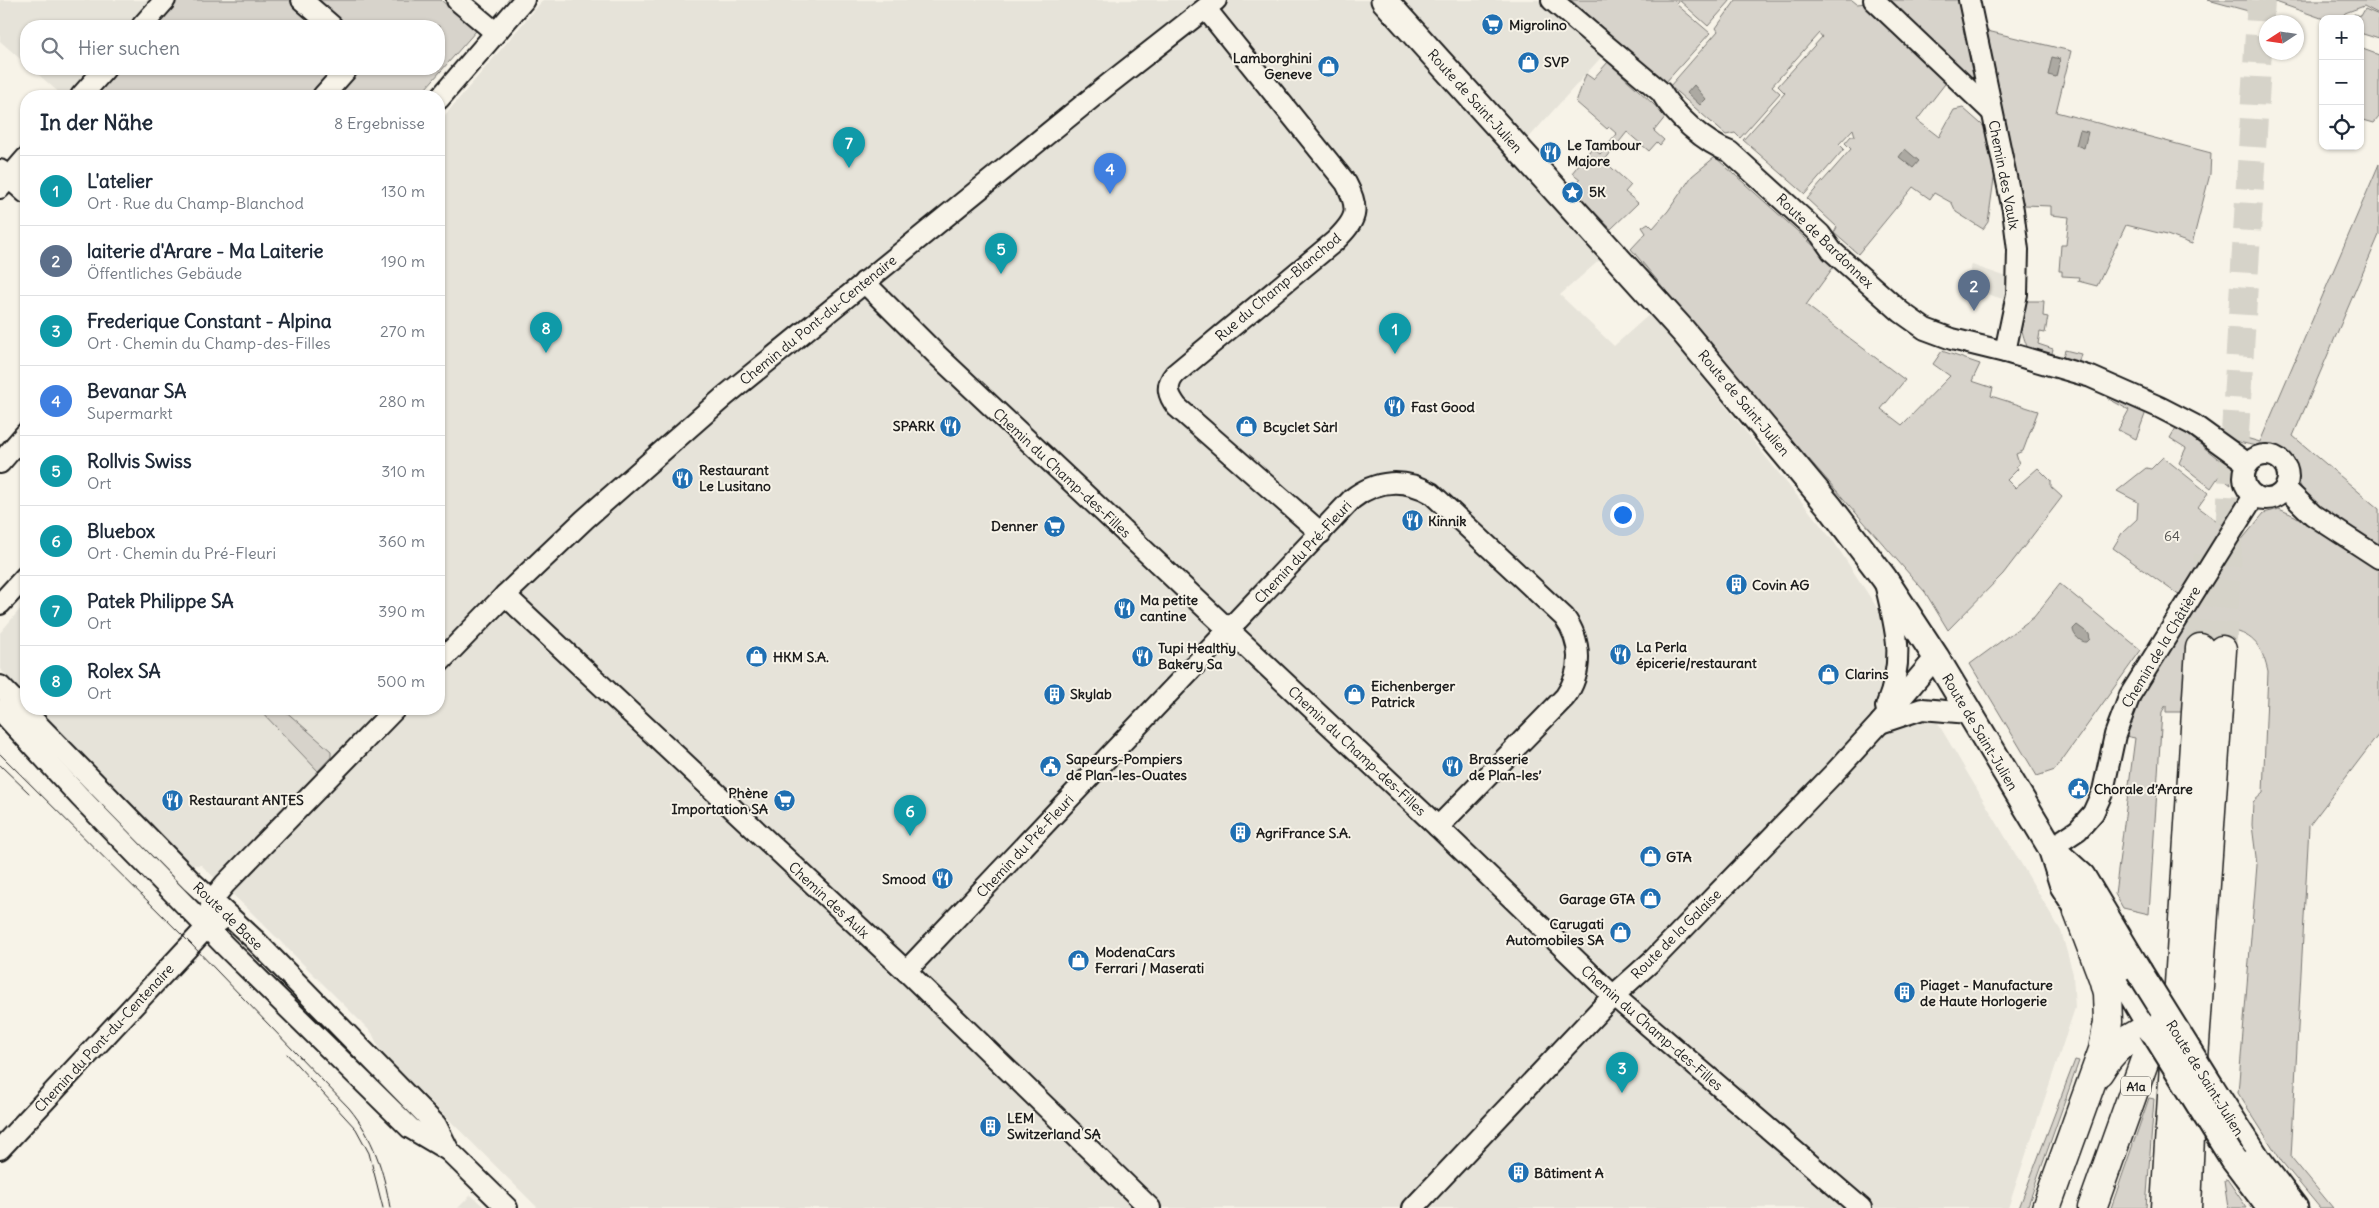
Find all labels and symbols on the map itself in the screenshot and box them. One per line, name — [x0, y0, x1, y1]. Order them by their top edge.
supermarket icon: Migrolino — [1481, 13, 1505, 37]
north arrow — [2259, 15, 2304, 60]
place label: Migrolino — [1509, 16, 1567, 34]
street label: Route de Saint-Julien — [1424, 45, 1526, 157]
place label: Lamborghini Geneve — [1233, 49, 1312, 83]
shop icon: SVP — [1516, 50, 1540, 74]
place label: SVP — [1544, 53, 1570, 71]
shop icon: Lamborghini Geneve — [1316, 54, 1340, 78]
street label: Chemin des Vaulx — [1985, 119, 2023, 231]
pin: 7 — [833, 127, 865, 168]
place label: Le Tambour Majore — [1567, 136, 1642, 170]
restaurant icon: Le Tambour Majore — [1539, 141, 1563, 165]
pin: 4 — [1094, 153, 1126, 194]
place icon: 5K — [1561, 180, 1585, 204]
place label: 5K — [1589, 183, 1606, 201]
street label: Route de Bardonnex — [1772, 190, 1878, 292]
street label: Rue du Champ-Blanchod — [1211, 229, 1345, 345]
pin: 5 — [985, 233, 1017, 274]
street label: Chemin du Pont-du-Centenaire — [736, 251, 900, 389]
pin: 2 — [1958, 270, 1990, 311]
pin: 8 — [530, 312, 562, 353]
pin: 1 — [1379, 313, 1411, 354]
street label: Route de Saint-Julien — [1694, 346, 1794, 460]
restaurant icon: Fast Good — [1383, 395, 1407, 419]
place label: Fast Good — [1411, 398, 1476, 416]
street label: Chemin du Champ-des-Filles — [989, 404, 1135, 542]
restaurant icon: SPARK — [939, 414, 963, 438]
shop icon: Bcyclet Sàrl — [1235, 415, 1259, 439]
place label: SPARK — [893, 417, 935, 435]
place label: Bcyclet Sàrl — [1263, 418, 1338, 436]
place label: Restaurant Le Lusitano — [699, 461, 771, 495]
restaurant icon: Restaurant Le Lusitano — [671, 466, 695, 490]
street label: Chemin du Pré-Fleuri — [1251, 497, 1355, 607]
your location — [1610, 502, 1636, 528]
restaurant icon: Kinnik — [1400, 509, 1424, 533]
place label: Kinnik — [1428, 512, 1466, 530]
supermarket icon: Denner — [1042, 514, 1066, 538]
place label: Denner — [991, 517, 1038, 535]
park label: 64 — [2164, 527, 2180, 545]
building icon: Covin AG — [1724, 573, 1748, 597]
place label: Covin AG — [1752, 576, 1809, 594]
street label: Chemin de la Châtière — [2118, 583, 2204, 711]
place label: Ma petite cantine — [1140, 591, 1199, 625]
restaurant icon: Ma petite cantine — [1112, 596, 1136, 620]
place label: La Perla épicerie/restaurant — [1636, 638, 1757, 672]
place label: Tupi Healthy Bakery Sa — [1158, 639, 1236, 673]
restaurant icon: La Perla épicerie/restaurant — [1608, 643, 1632, 667]
restaurant icon: Tupi Healthy Bakery Sa — [1130, 644, 1154, 668]
shop icon: HKM S.A. — [745, 645, 769, 669]
place label: HKM S.A. — [773, 648, 829, 666]
shop icon: Clarins — [1817, 662, 1841, 686]
place label: Clarins — [1845, 665, 1889, 683]
street label: Route de Saint-Julien — [1938, 670, 2022, 794]
place label: Eichenberger Patrick — [1371, 677, 1455, 711]
building icon: Skylab — [1042, 682, 1066, 706]
street label: Chemin du Champ-des-Filles — [1284, 682, 1430, 820]
shop icon: Eichenberger Patrick — [1343, 682, 1367, 706]
place label: Skylab — [1070, 685, 1112, 703]
place label: Sapeurs-Pompiers de Plan-les-Ouates — [1066, 750, 1188, 784]
place label: Brasserie de Plan-les’ — [1469, 750, 1542, 784]
public building icon: Sapeurs-Pompiers de Plan-les-Ouates — [1038, 755, 1062, 779]
restaurant icon: Brasserie de Plan-les’ — [1441, 755, 1465, 779]
public building icon: Chorale d’Arare — [2066, 777, 2090, 801]
place label: Chorale d’Arare — [2094, 780, 2193, 798]
place label: Phène Importation SA — [672, 784, 768, 818]
restaurant icon: Restaurant ANTES — [161, 788, 185, 812]
supermarket icon: Phène Importation SA — [772, 789, 796, 813]
place label: Restaurant ANTES — [189, 791, 304, 809]
street label: Chemin du Pré-Fleuri — [973, 791, 1077, 901]
pin: 6 — [894, 795, 926, 836]
building icon: AgriFrance S.A. — [1228, 821, 1252, 845]
place label: AgriFrance S.A. — [1256, 824, 1351, 842]
shop icon: GTA — [1638, 845, 1662, 869]
place label: GTA — [1666, 848, 1692, 866]
street label: Chemin des Aulx — [785, 858, 873, 942]
restaurant icon: Smood — [930, 867, 954, 891]
place label: Smood — [882, 870, 927, 888]
street label: Route de Base — [189, 878, 267, 954]
street label: Route de la Galaise — [1627, 885, 1725, 983]
shop icon: Garage GTA — [1639, 887, 1663, 911]
place label: Garage GTA — [1559, 890, 1635, 908]
place label: Carugati Automobiles SA — [1506, 915, 1604, 949]
shop icon: Carugati Automobiles SA — [1608, 920, 1632, 944]
place label: ModenaCars Ferrari / Maserati — [1095, 943, 1204, 977]
shop icon: ModenaCars Ferrari / Maserati — [1067, 948, 1091, 972]
street label: Chemin du Pont-du-Centenaire — [30, 960, 178, 1116]
street label: Chemin du Champ-des-Filles — [1577, 961, 1727, 1095]
place label: Piaget - Manufacture de Haute Horlogerie — [1920, 976, 2053, 1010]
building icon: Piaget - Manufacture de Haute Horlogerie — [1892, 981, 1916, 1005]
street label: Route de Saint-Julien — [2162, 1017, 2248, 1139]
pin: 3 — [1606, 1052, 1638, 1093]
road number: A1a — [2121, 1076, 2151, 1096]
place label: LEM Switzerland SA — [1007, 1109, 1101, 1143]
building icon: LEM Switzerland SA — [979, 1114, 1003, 1138]
building icon: Bâtiment A — [1506, 1161, 1530, 1185]
place label: Bâtiment A — [1534, 1164, 1604, 1182]

